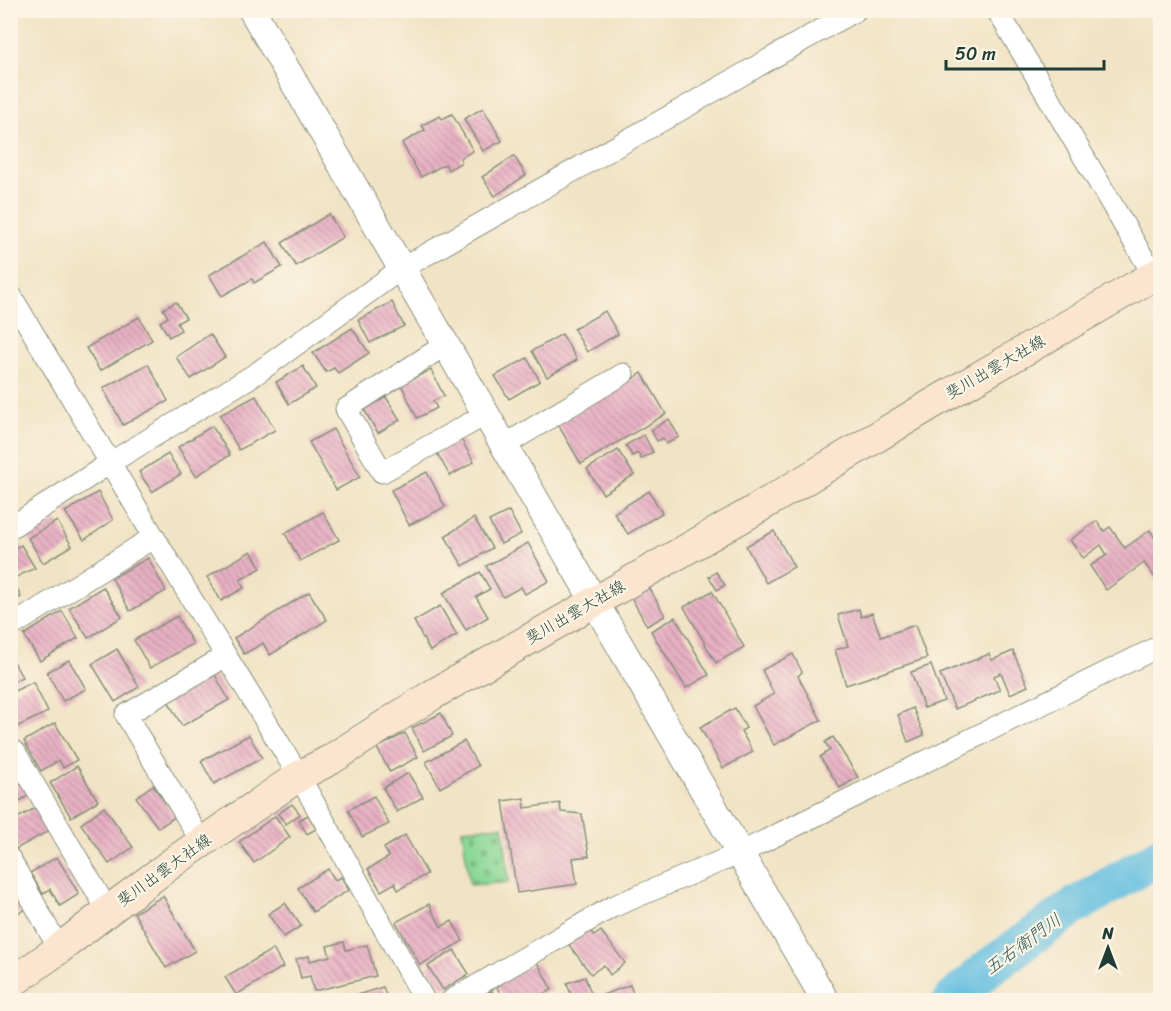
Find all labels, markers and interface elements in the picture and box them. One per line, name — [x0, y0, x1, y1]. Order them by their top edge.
scale bar — [946, 33, 1104, 71]
text: 50 m — [955, 38, 996, 70]
street label: 斐川出雲大社線 — [939, 326, 1051, 408]
street label: 斐川出雲大社線 — [519, 571, 631, 653]
street label: 斐川出雲大社線 — [110, 825, 218, 915]
water label: 五右衛門川 — [977, 905, 1069, 983]
north arrow — [1078, 918, 1138, 978]
text: N — [1101, 919, 1114, 948]

